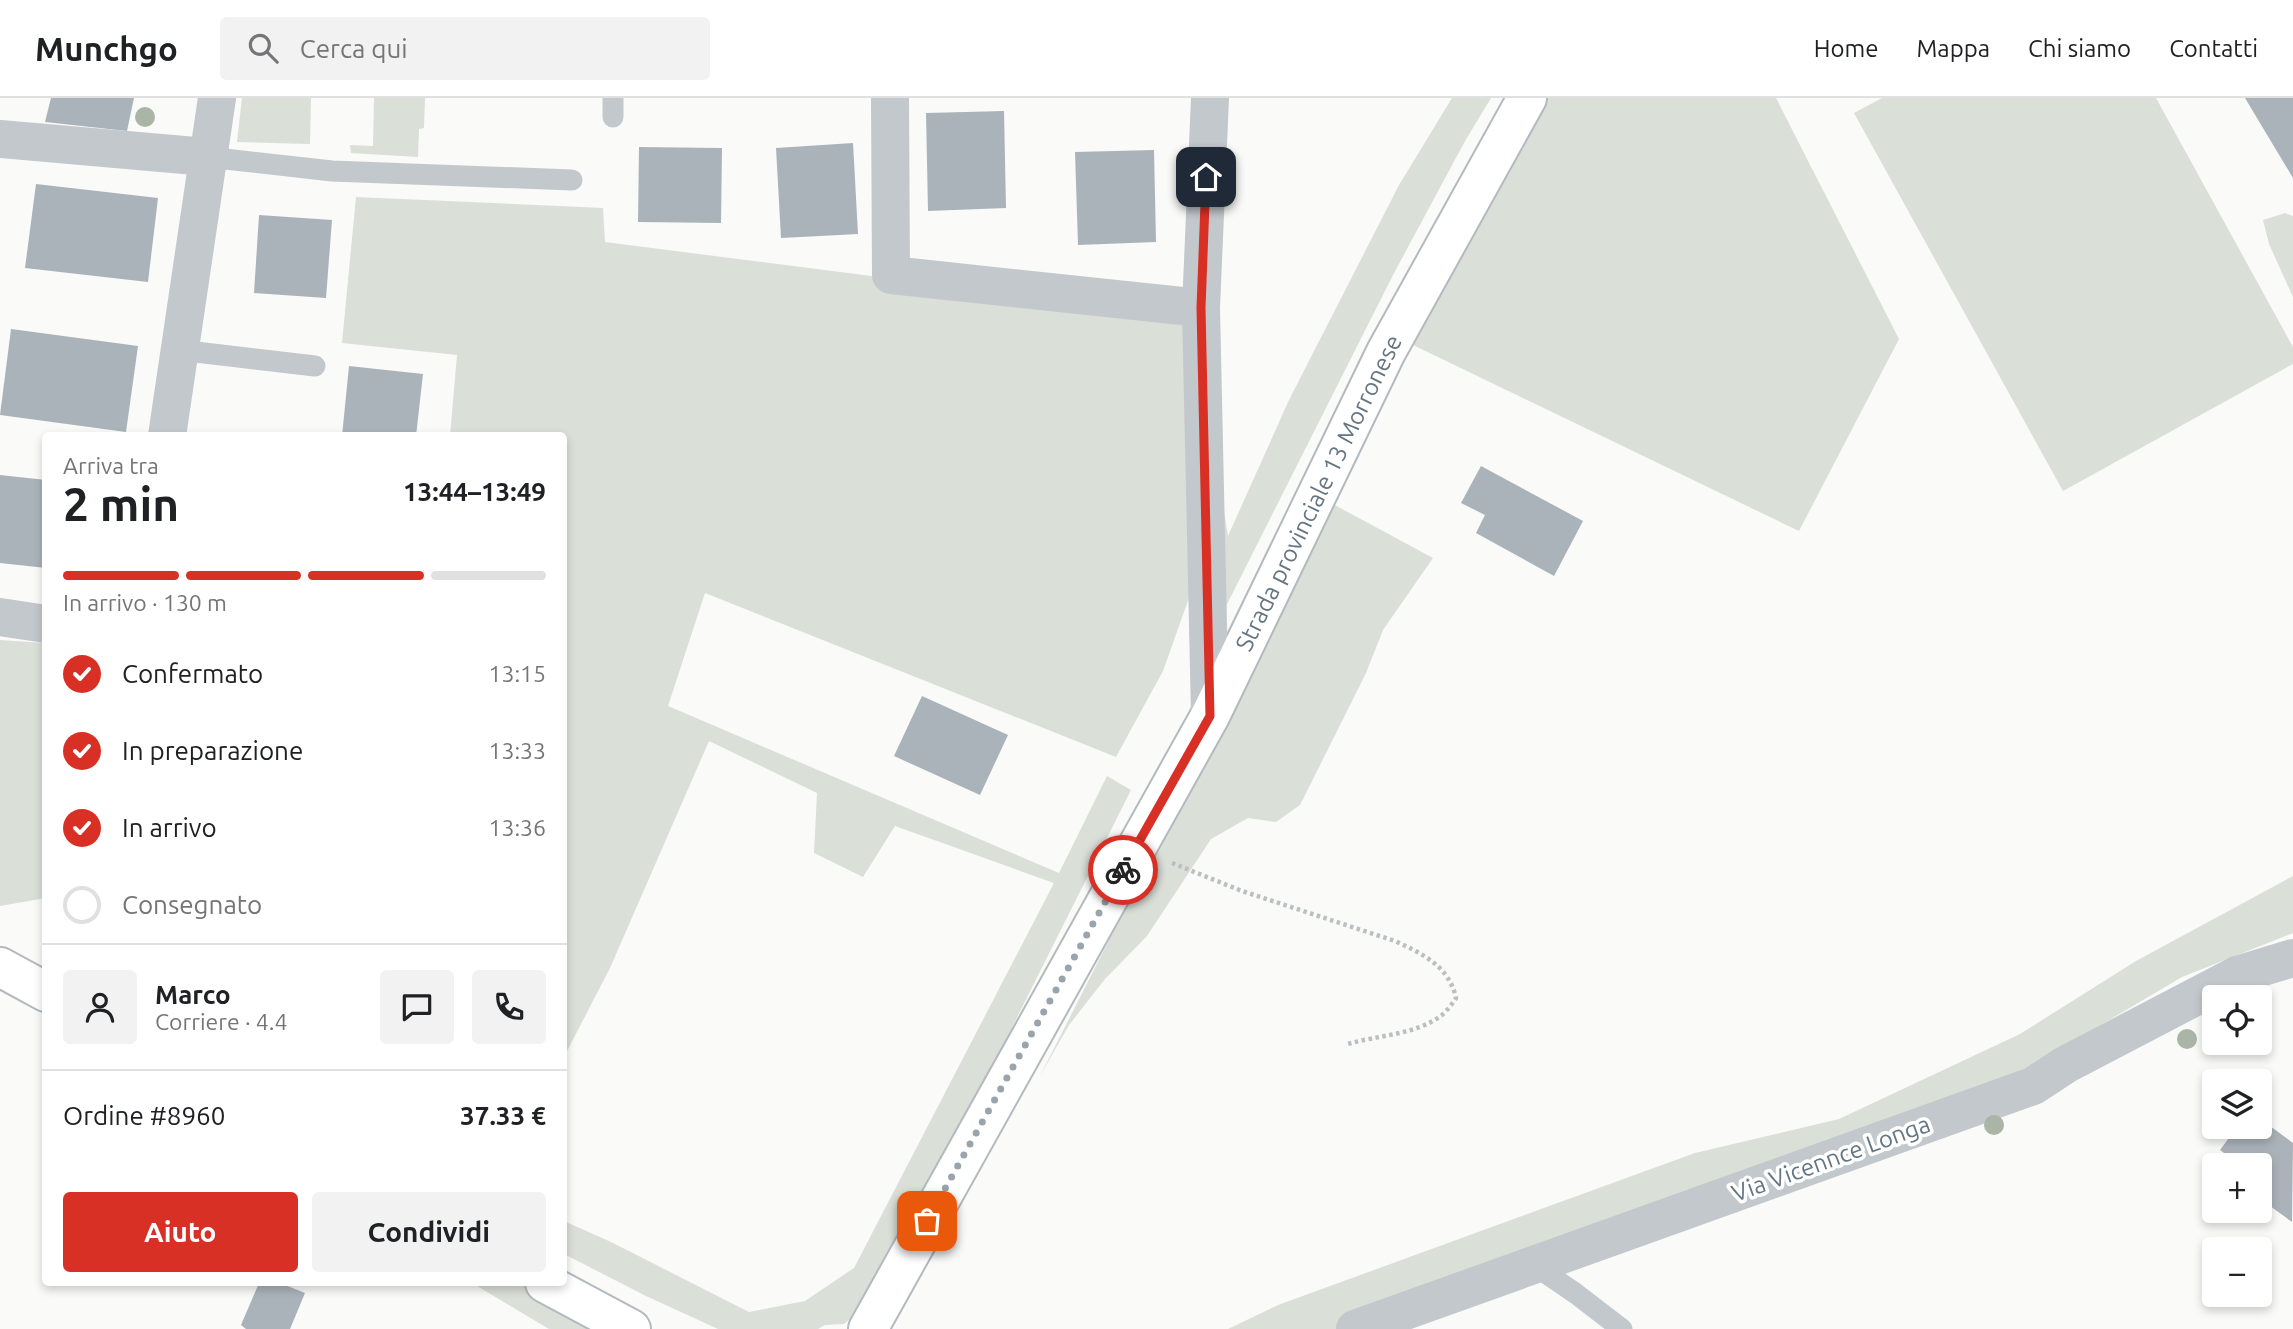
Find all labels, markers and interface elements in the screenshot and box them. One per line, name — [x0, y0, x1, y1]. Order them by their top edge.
search box — [220, 17, 710, 80]
icon: search — [244, 29, 282, 67]
text: Munchgo — [35, 30, 178, 67]
text: Cerca qui — [300, 34, 408, 63]
text: Home — [1814, 35, 1878, 62]
text: Mappa — [1916, 35, 1990, 62]
text: Chi siamo — [2028, 35, 2131, 62]
text: Contatti — [2169, 35, 2258, 62]
pin — [1176, 147, 1236, 207]
icon: home — [1187, 158, 1225, 196]
street label: Strada provinciale 13 Morronese — [1230, 330, 1407, 655]
text: Arriva tra — [63, 453, 159, 478]
text: 13:44–13:49 — [403, 477, 546, 506]
text: 2 min — [63, 478, 179, 530]
text: In arrivo · 130 m — [63, 590, 227, 615]
icon: check — [63, 655, 101, 693]
text: Confermato — [122, 659, 263, 688]
text: 13:15 — [488, 661, 546, 686]
icon: check — [63, 732, 101, 770]
text: In preparazione — [122, 736, 303, 765]
text: 13:33 — [488, 738, 546, 763]
icon: check — [63, 809, 101, 847]
text: In arrivo — [122, 813, 217, 842]
text: 13:36 — [488, 815, 546, 840]
courier — [1088, 835, 1158, 905]
icon: bike — [1104, 851, 1142, 889]
text: Consegnato — [122, 890, 262, 919]
button: person — [63, 970, 137, 1044]
button: chat — [380, 970, 454, 1044]
button: phone — [472, 970, 546, 1044]
text: Marco — [155, 980, 231, 1009]
map controls — [2202, 985, 2272, 1307]
button: locate — [2202, 985, 2272, 1055]
text: Corriere · 4.4 — [155, 1009, 287, 1034]
button: layers — [2202, 1069, 2272, 1139]
text: Ordine #8960 — [63, 1101, 225, 1130]
text: 37.33 € — [460, 1101, 546, 1130]
street label: Via Vicennce Longa — [1728, 1110, 1934, 1207]
button: + — [2202, 1153, 2272, 1223]
pin — [897, 1191, 957, 1251]
button: Aiuto — [63, 1192, 298, 1272]
button: Condividi — [312, 1192, 546, 1272]
icon: bag — [908, 1202, 946, 1240]
button: − — [2202, 1237, 2272, 1307]

